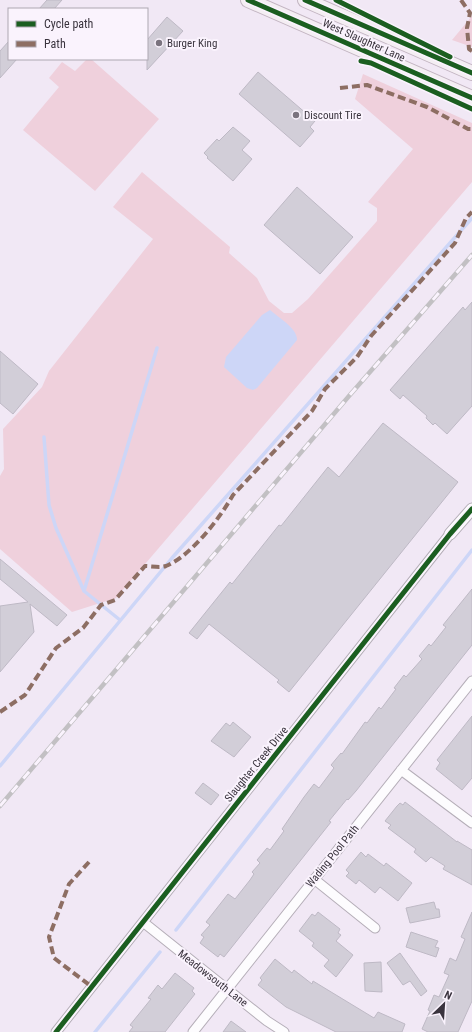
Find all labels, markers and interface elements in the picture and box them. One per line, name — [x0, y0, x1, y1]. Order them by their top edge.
legend — [8, 8, 148, 60]
street label: West Slaughter Lane — [321, 16, 407, 64]
text: Cycle path — [44, 17, 94, 31]
text: Path — [44, 37, 66, 51]
place label: Burger King — [167, 37, 217, 50]
marker: Burger King — [154, 38, 164, 48]
place label: Discount Tire — [304, 109, 361, 122]
marker: Discount Tire — [291, 110, 301, 120]
street label: Slaughter Creek Drive — [222, 724, 291, 805]
street label: Wading Pool Path — [303, 822, 362, 890]
street label: Meadowsouth Lane — [175, 947, 250, 1010]
north arrow — [424, 984, 464, 1024]
text: N — [442, 988, 454, 1003]

